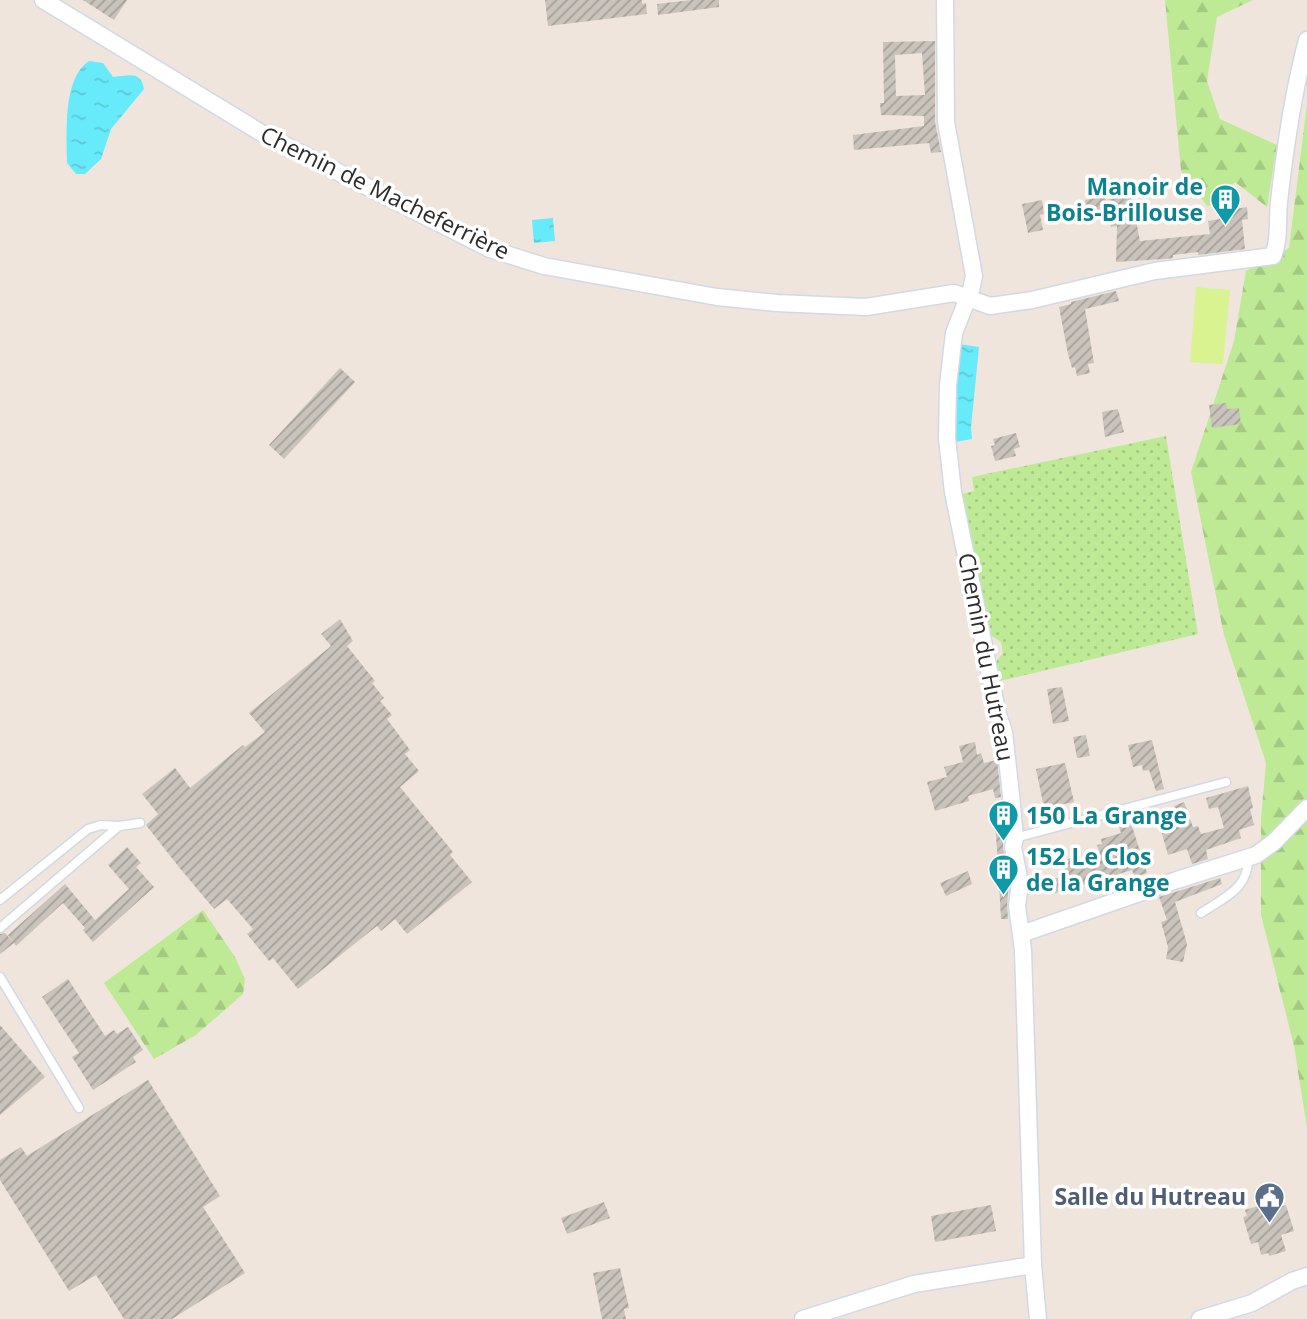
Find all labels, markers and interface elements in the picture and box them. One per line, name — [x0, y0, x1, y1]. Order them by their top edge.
street label: Chemin de Macheferrière — [255, 118, 515, 266]
place label: Manoir de Bois-Brillouse — [1046, 170, 1203, 228]
building icon: Manoir de Bois-Brillouse — [1209, 183, 1243, 227]
street label: Chemin du Hutreau — [951, 550, 1023, 764]
building icon: 150 La Grange — [986, 799, 1020, 843]
place label: 150 La Grange — [1026, 799, 1187, 831]
place label: 152 Le Clos de la Grange — [1026, 840, 1170, 898]
building icon: 152 Le Clos de la Grange — [986, 853, 1020, 897]
place label: Salle du Hutreau — [1054, 1180, 1246, 1212]
public building icon: Salle du Hutreau — [1252, 1180, 1286, 1224]

